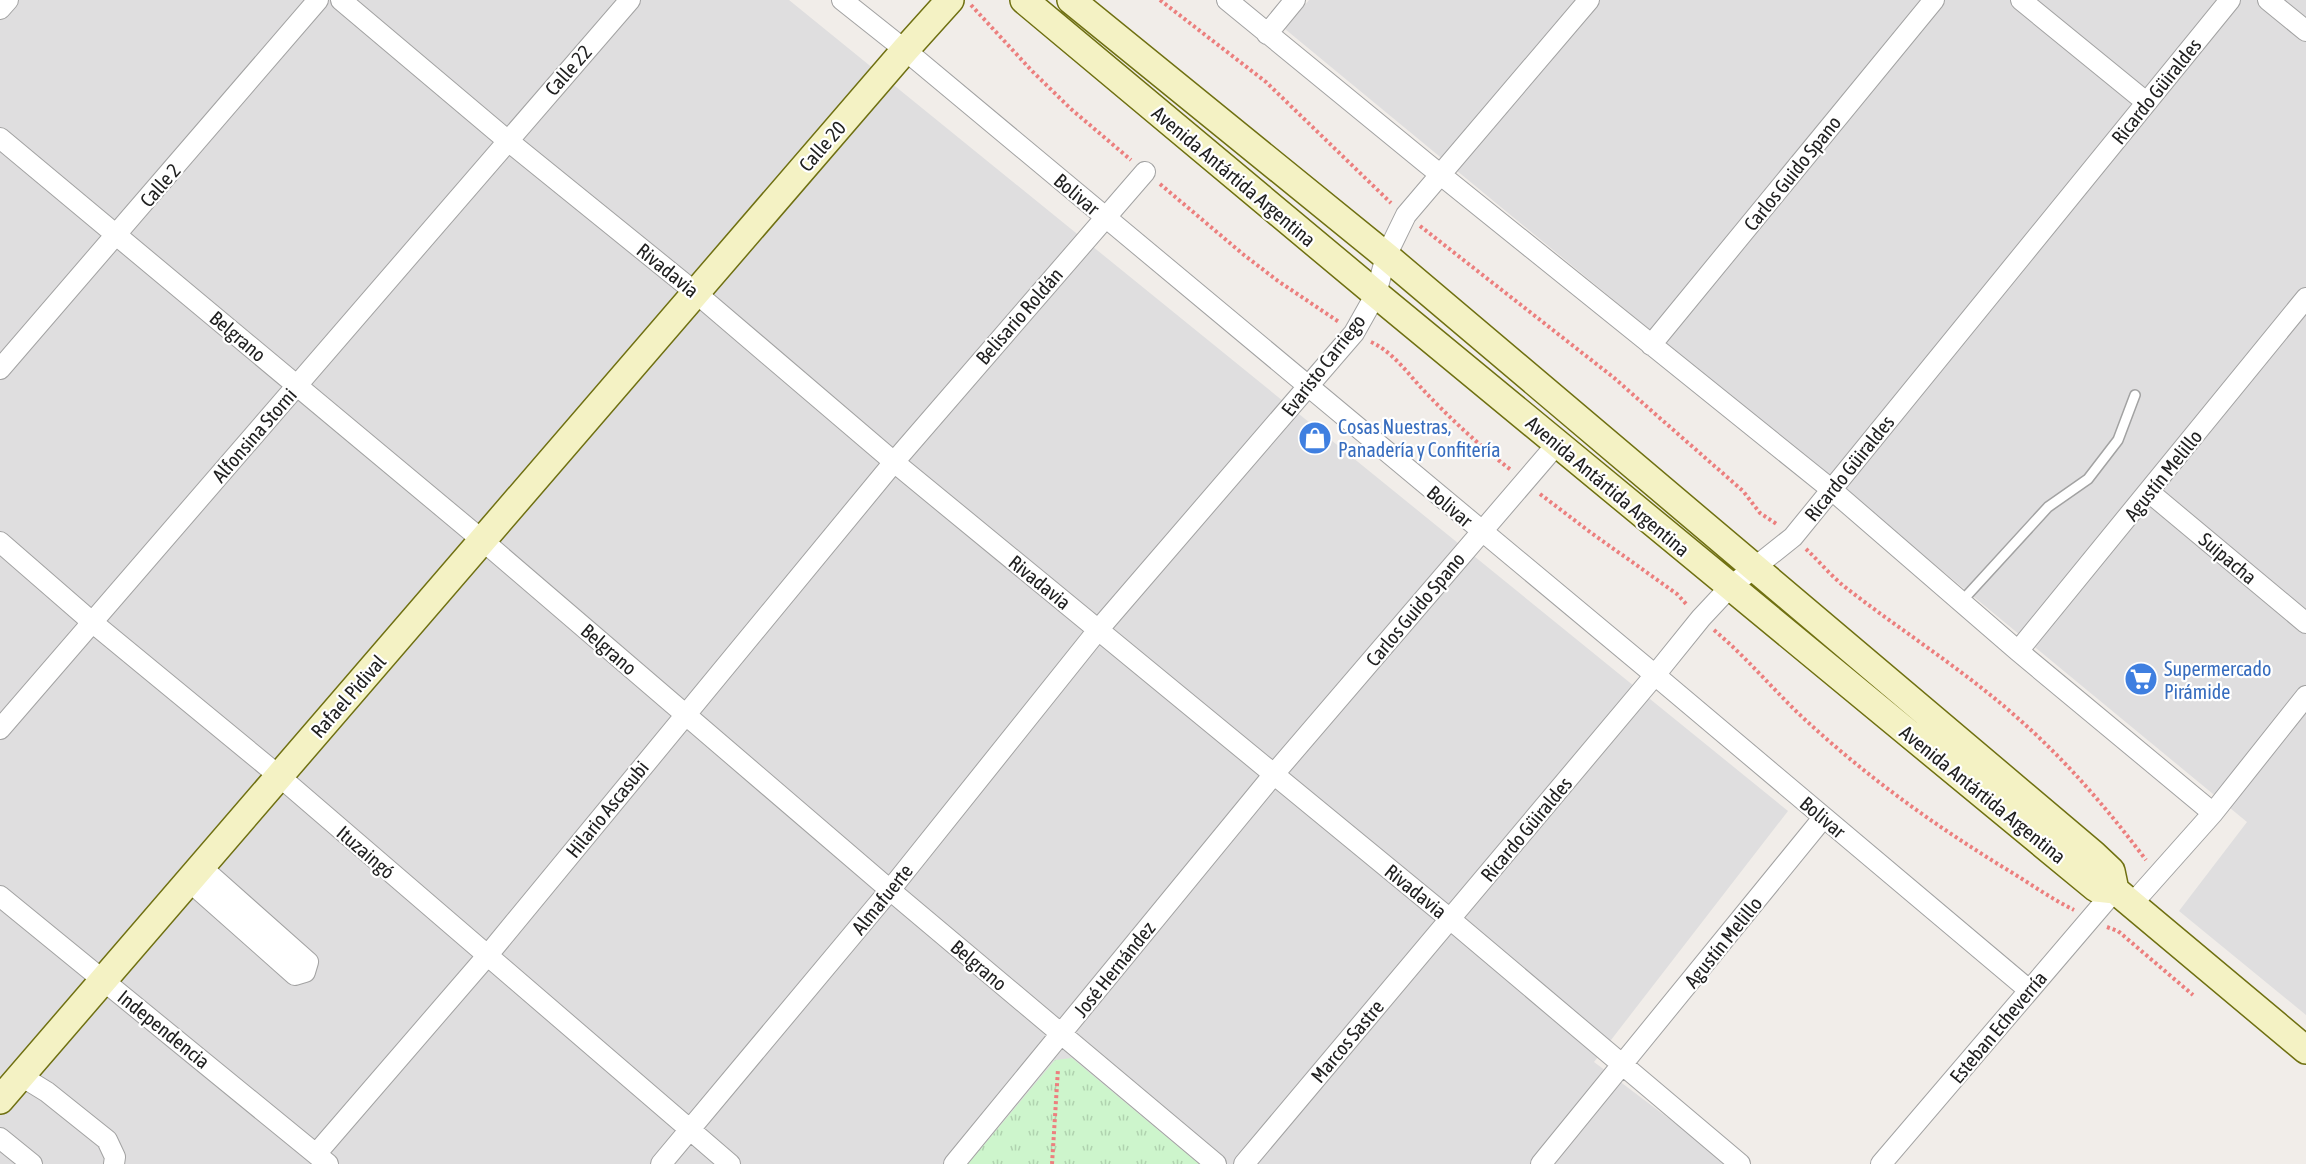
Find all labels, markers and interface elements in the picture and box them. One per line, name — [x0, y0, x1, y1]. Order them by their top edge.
street label: Ricardo Güiraldes — [2106, 34, 2206, 148]
street label: Calle 22 — [540, 40, 596, 100]
street label: Avenida Antártida Argentina — [1148, 101, 1320, 251]
street label: Carlos Guido Spano — [1739, 111, 1845, 235]
street label: Calle 20 — [794, 116, 850, 176]
street label: Calle 2 — [135, 159, 185, 211]
street label: Bolivar — [1050, 168, 1105, 220]
street label: Rivadavia — [632, 238, 704, 302]
street label: Belisario Roldán — [971, 263, 1067, 369]
street label: Belgrano — [205, 306, 271, 366]
street label: Evaristo Carriego — [1276, 310, 1370, 420]
street label: Alfonsina Storni — [207, 383, 301, 487]
street label: Avenida Antártida Argentina — [1522, 411, 1694, 561]
street label: Ricardo Güiraldes — [1799, 411, 1899, 525]
place label: Cosas Nuestras, Panadería y Confitería — [1338, 415, 1500, 461]
shop icon: Cosas Nuestras, Panadería y Confitería — [1297, 420, 1333, 456]
street label: Agustín Melillo — [2119, 425, 2207, 525]
street label: Bolivar — [1423, 480, 1478, 532]
street label: Suipacha — [2195, 527, 2261, 589]
street label: Carlos Guido Spano — [1361, 548, 1469, 670]
street label: Rivadavia — [1004, 550, 1076, 614]
street label: Belgrano — [577, 619, 641, 679]
street label: Rafael Pidival — [306, 649, 391, 742]
place label: Supermercado Pirámide — [2164, 657, 2271, 703]
supermarket icon: Supermercado Pirámide — [2123, 661, 2159, 697]
street label: Avenida Antártida Argentina — [1896, 720, 2070, 868]
street label: Hilario Ascasubi — [561, 756, 653, 862]
street label: Ricardo Güiraldes — [1476, 772, 1576, 886]
street label: Bolivar — [1796, 791, 1851, 843]
street label: Ituzaingó — [332, 821, 400, 883]
street label: Almafuerte — [847, 859, 917, 939]
street label: Rivadavia — [1380, 859, 1452, 923]
street label: Agustín Melillo — [1679, 892, 1767, 992]
street label: José Hernández — [1069, 917, 1159, 1021]
street label: Belgrano — [946, 935, 1012, 995]
street label: Esteban Echeverría — [1945, 966, 2051, 1088]
street label: Independencia — [114, 985, 214, 1073]
street label: Marcos Sastre — [1306, 995, 1388, 1087]

